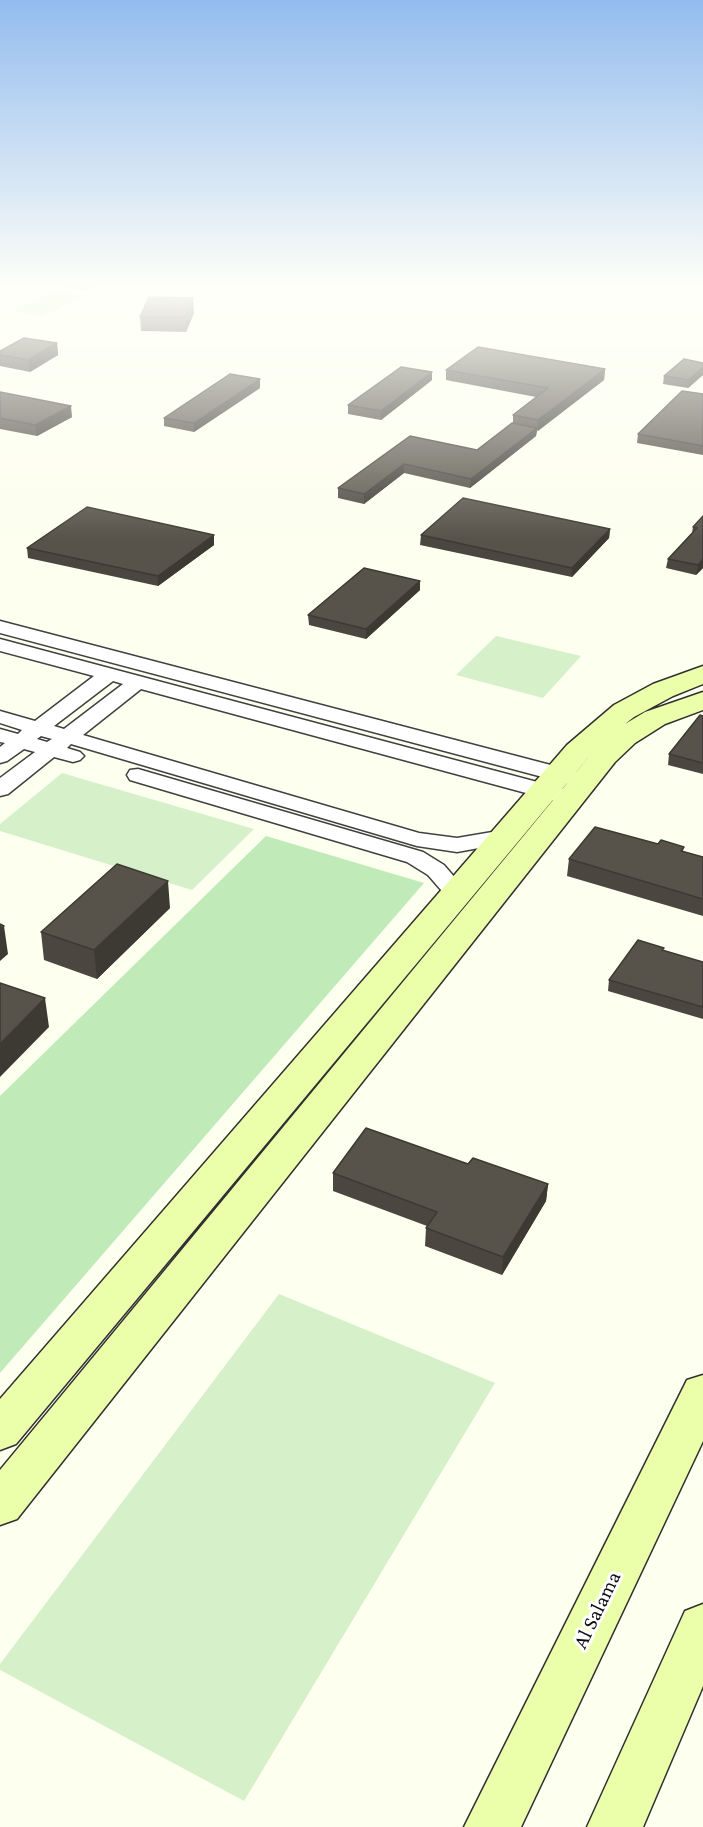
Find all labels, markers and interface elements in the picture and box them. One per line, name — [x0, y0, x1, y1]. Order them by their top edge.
street label: Al Salama — [568, 1567, 626, 1653]

